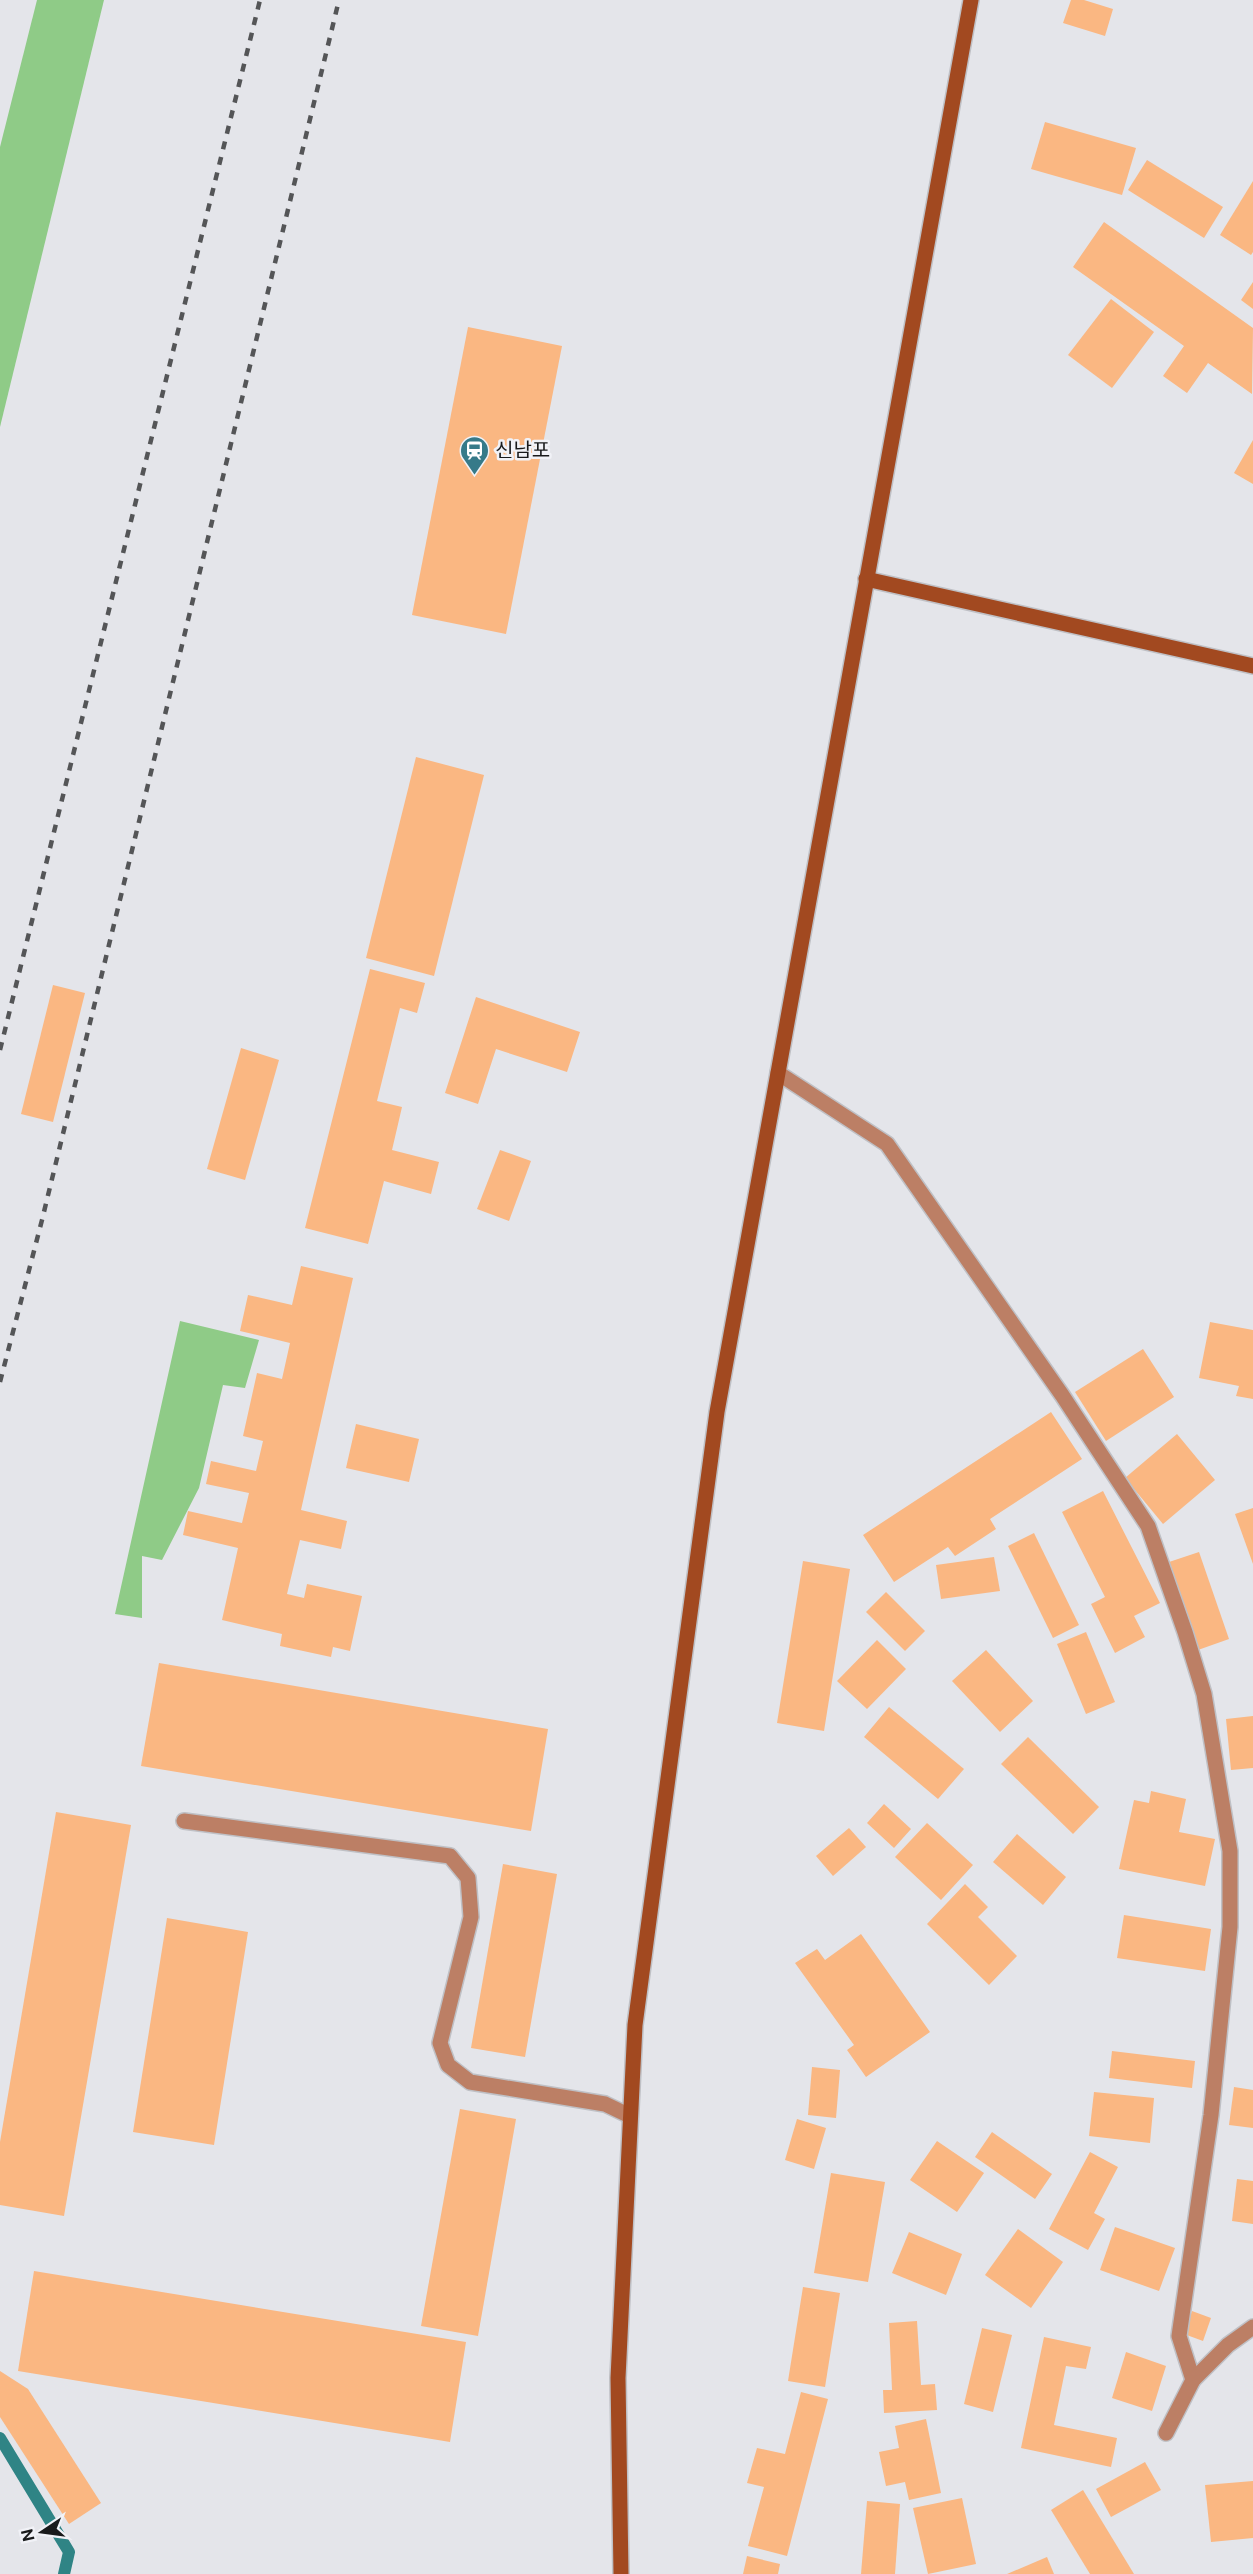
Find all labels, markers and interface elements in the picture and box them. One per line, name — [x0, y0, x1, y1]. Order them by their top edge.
station icon: 신남포 — [458, 434, 490, 476]
place label: 신남포 — [495, 438, 550, 462]
north arrow — [12, 2502, 72, 2562]
text: N — [17, 2527, 39, 2543]

